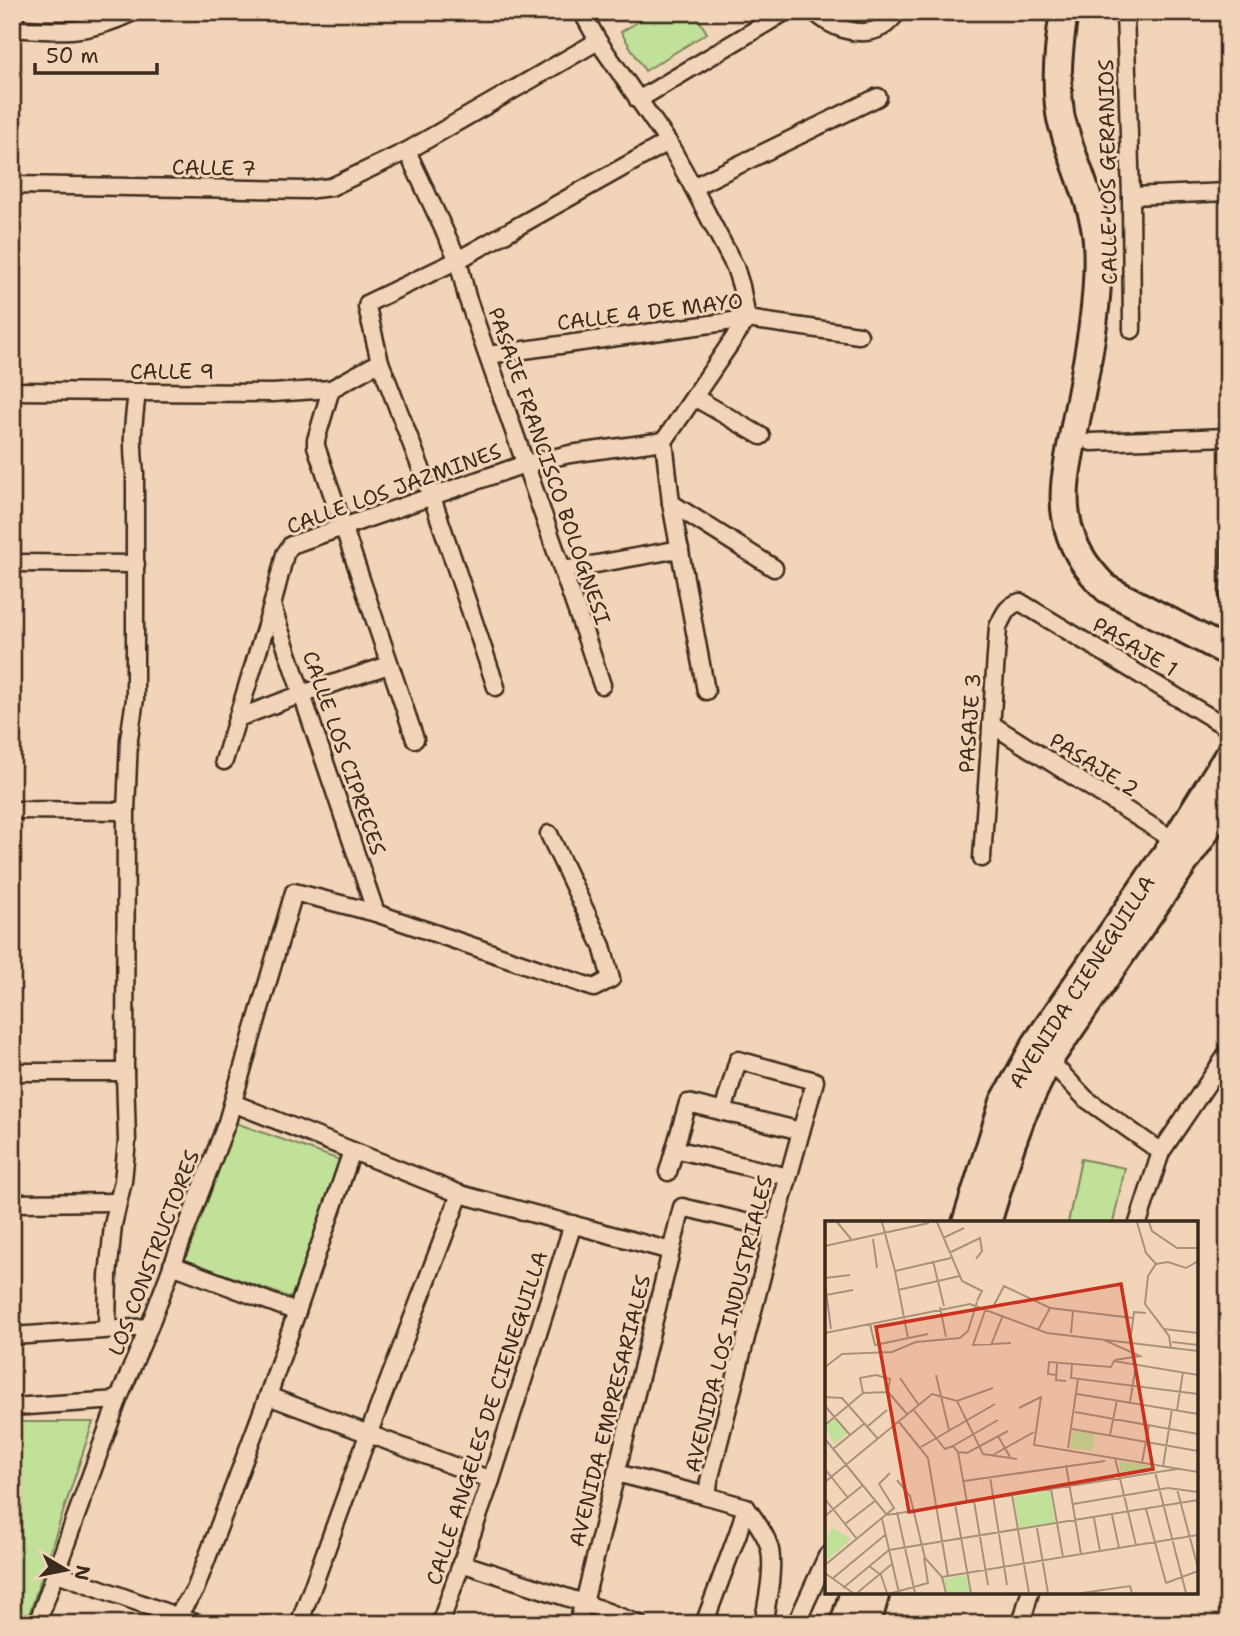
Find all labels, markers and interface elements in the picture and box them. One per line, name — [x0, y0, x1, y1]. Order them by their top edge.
scale bar — [35, 32, 158, 76]
text: 50 m — [46, 42, 99, 70]
street label: CALLE LOS GERANIOS — [1092, 59, 1124, 285]
street label: CALLE 7 — [172, 153, 256, 183]
street label: CALLE 4 DE MAYO — [556, 287, 744, 337]
street label: PASAJE FRANCISCO BOLOGNESI — [481, 304, 617, 628]
street label: CALLE 9 — [130, 358, 214, 386]
street label: CALLE LOS JAZMINES — [283, 437, 505, 541]
street label: PASAJE 1 — [1087, 611, 1183, 683]
street label: CALLE LOS CIPRECES — [296, 647, 392, 859]
street label: PASAJE 3 — [953, 672, 987, 774]
street label: PASAJE 2 — [1044, 727, 1144, 803]
street label: AVENIDA CIENEGUILLA — [1002, 870, 1162, 1094]
street label: LOS CONSTRUCTORES — [102, 1146, 206, 1360]
street label: AVENIDA LOS INDUSTRIALES — [679, 1173, 779, 1475]
inset map — [825, 1221, 1198, 1594]
street label: CALLE ANGELES DE CIENEGUILLA — [420, 1247, 554, 1589]
street label: AVENIDA EMPRESARIALES — [563, 1272, 657, 1550]
north arrow — [32, 1534, 102, 1604]
text: N — [69, 1563, 96, 1582]

